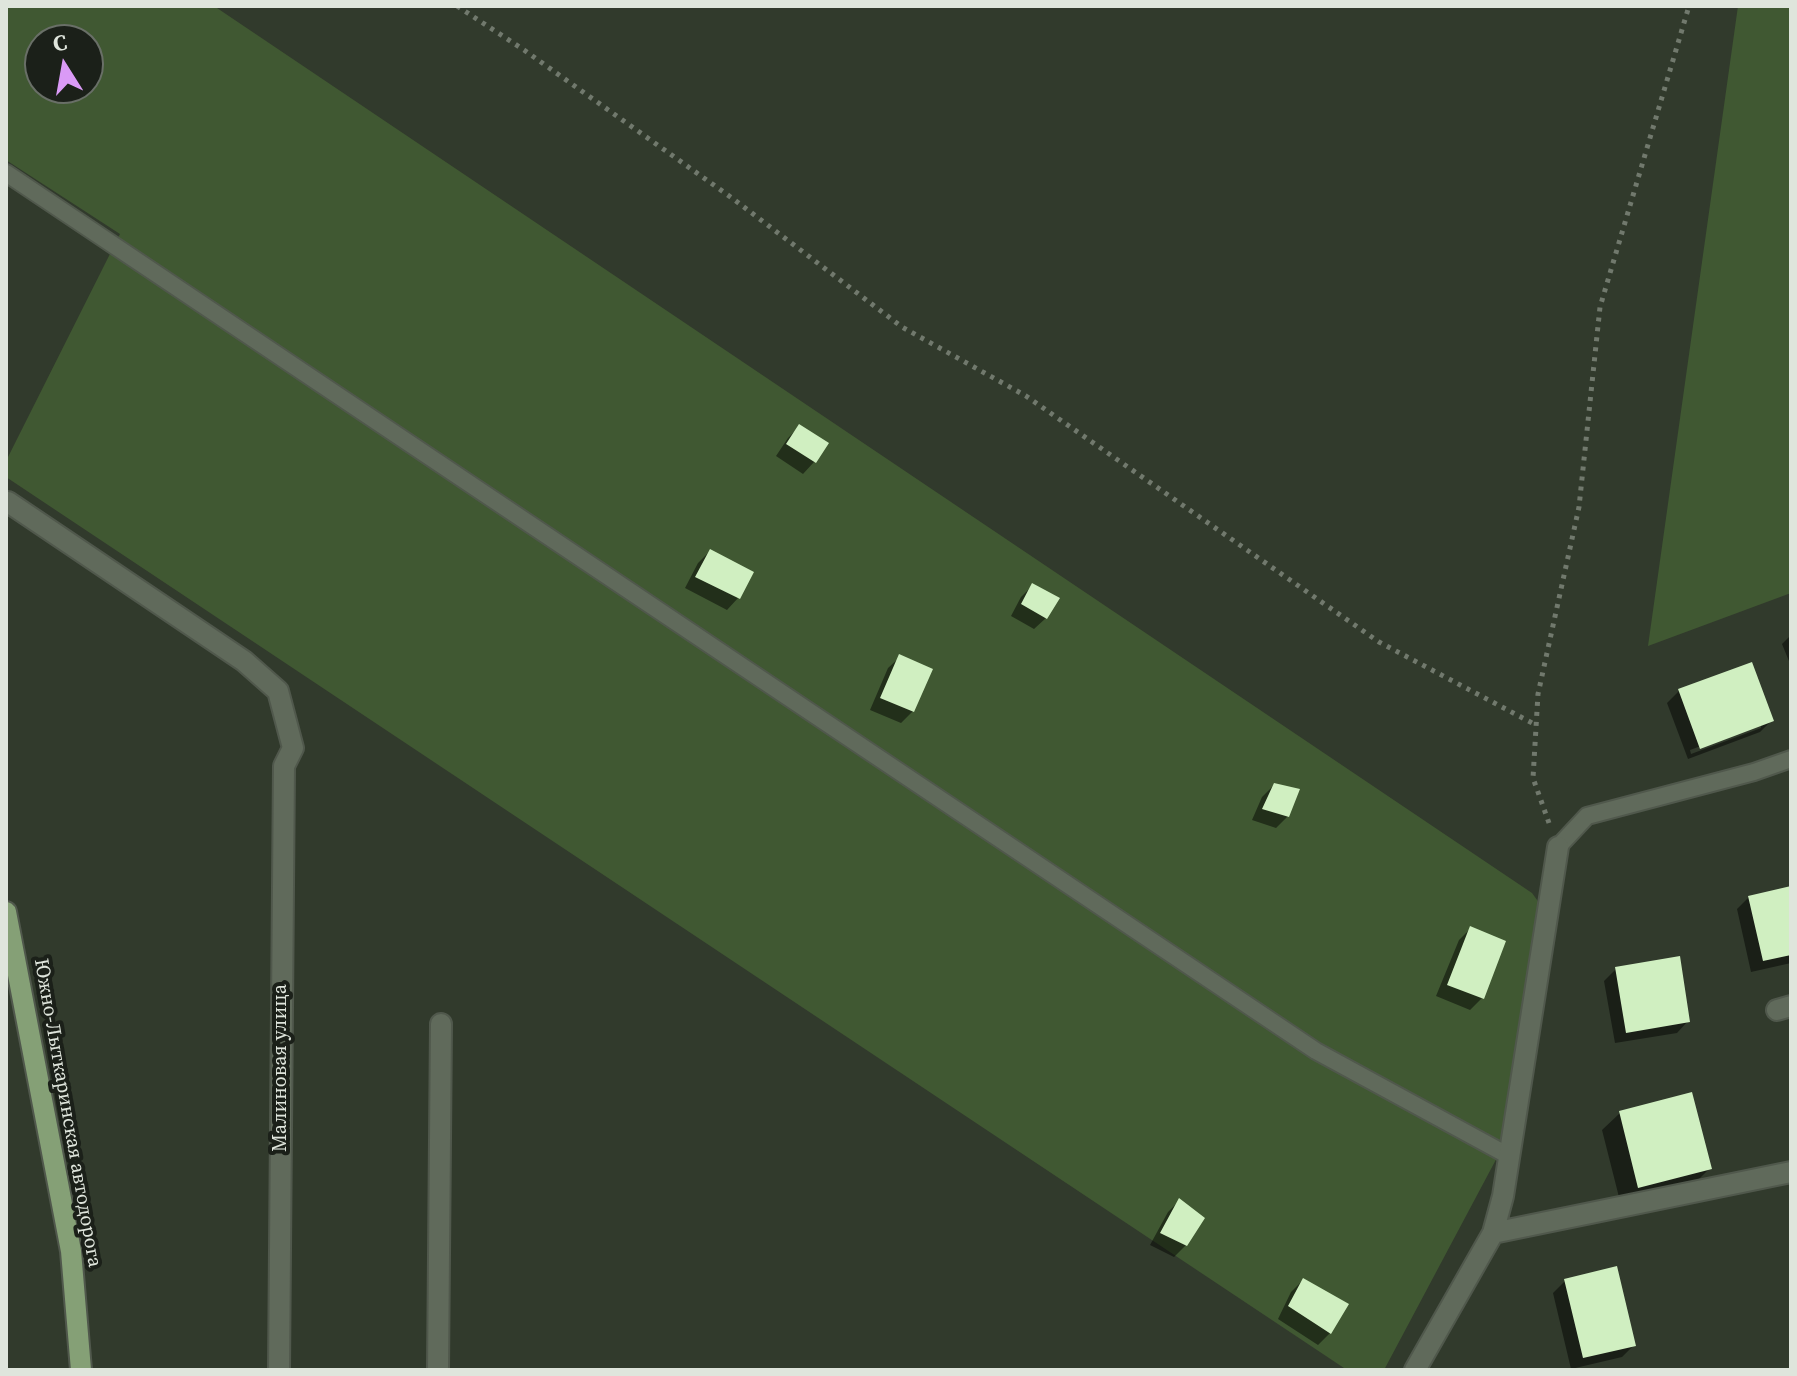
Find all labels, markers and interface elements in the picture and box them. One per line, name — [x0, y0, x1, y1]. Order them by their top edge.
north arrow — [24, 24, 104, 104]
text: С — [50, 26, 69, 58]
street label: Южно-Лыткаринская автодорога — [28, 957, 106, 1269]
street label: Малиновая улица — [269, 984, 293, 1152]

